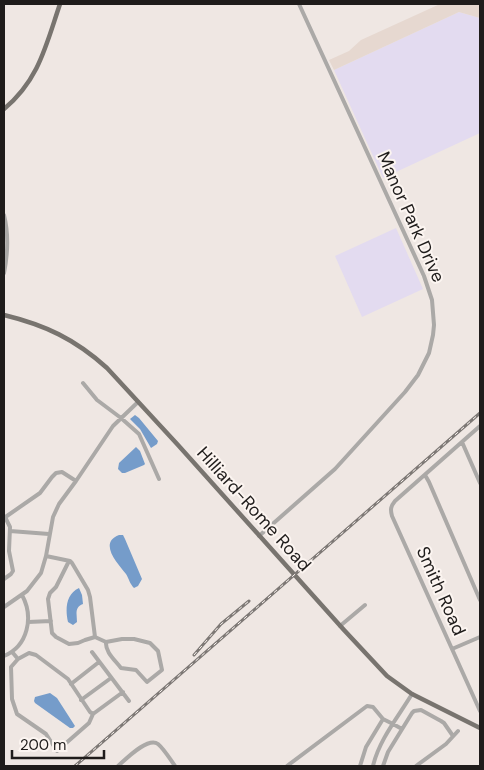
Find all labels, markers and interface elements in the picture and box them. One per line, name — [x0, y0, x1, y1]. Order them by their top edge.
street label: Manor Park Drive — [371, 148, 451, 286]
street label: Hilliard-Rome Road — [192, 442, 316, 576]
street label: Smith Road — [411, 543, 471, 639]
scale bar — [12, 728, 105, 760]
text: 200 m — [20, 735, 66, 755]

